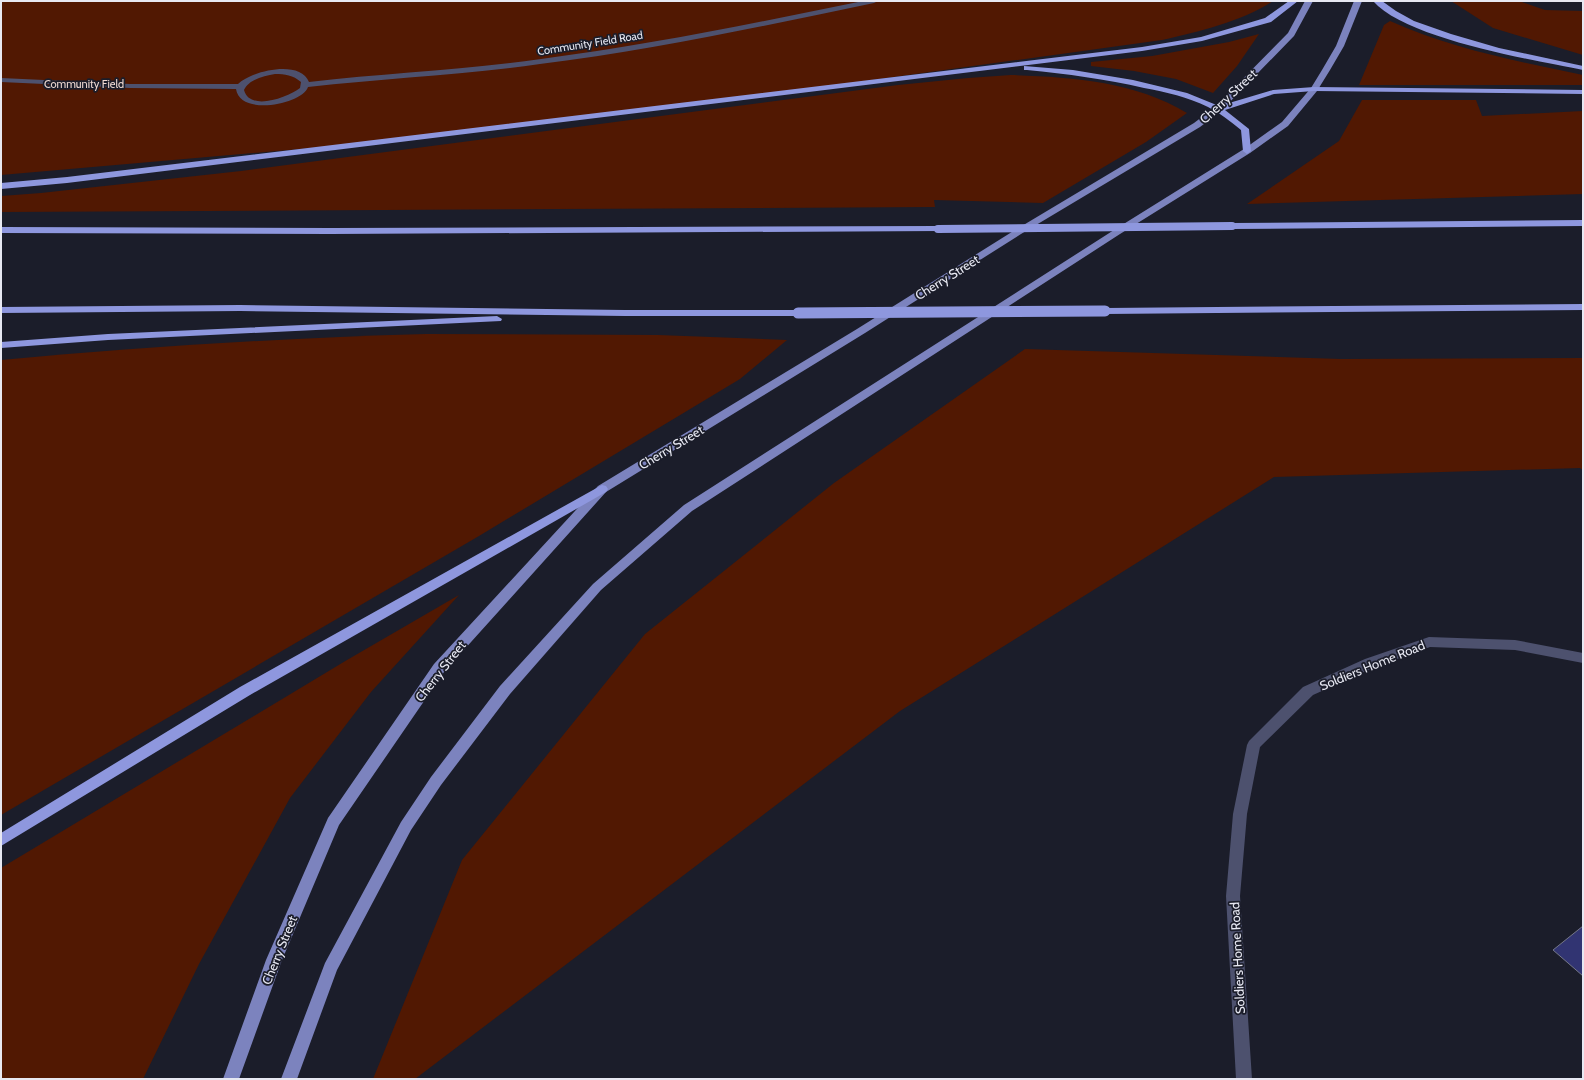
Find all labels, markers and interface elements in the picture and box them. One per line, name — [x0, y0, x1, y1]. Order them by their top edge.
street label: Community Field Road — [536, 28, 644, 58]
street label: Cherry Street — [1196, 65, 1261, 127]
park label: Community Field — [44, 77, 124, 91]
street label: Cherry Street — [912, 251, 983, 303]
street label: Cherry Street — [636, 421, 707, 473]
street label: Cherry Street — [411, 637, 469, 705]
street label: Soldiers Home Road — [1317, 637, 1427, 693]
street label: Soldiers Home Road — [1226, 902, 1248, 1014]
street label: Cherry Street — [258, 913, 300, 987]

